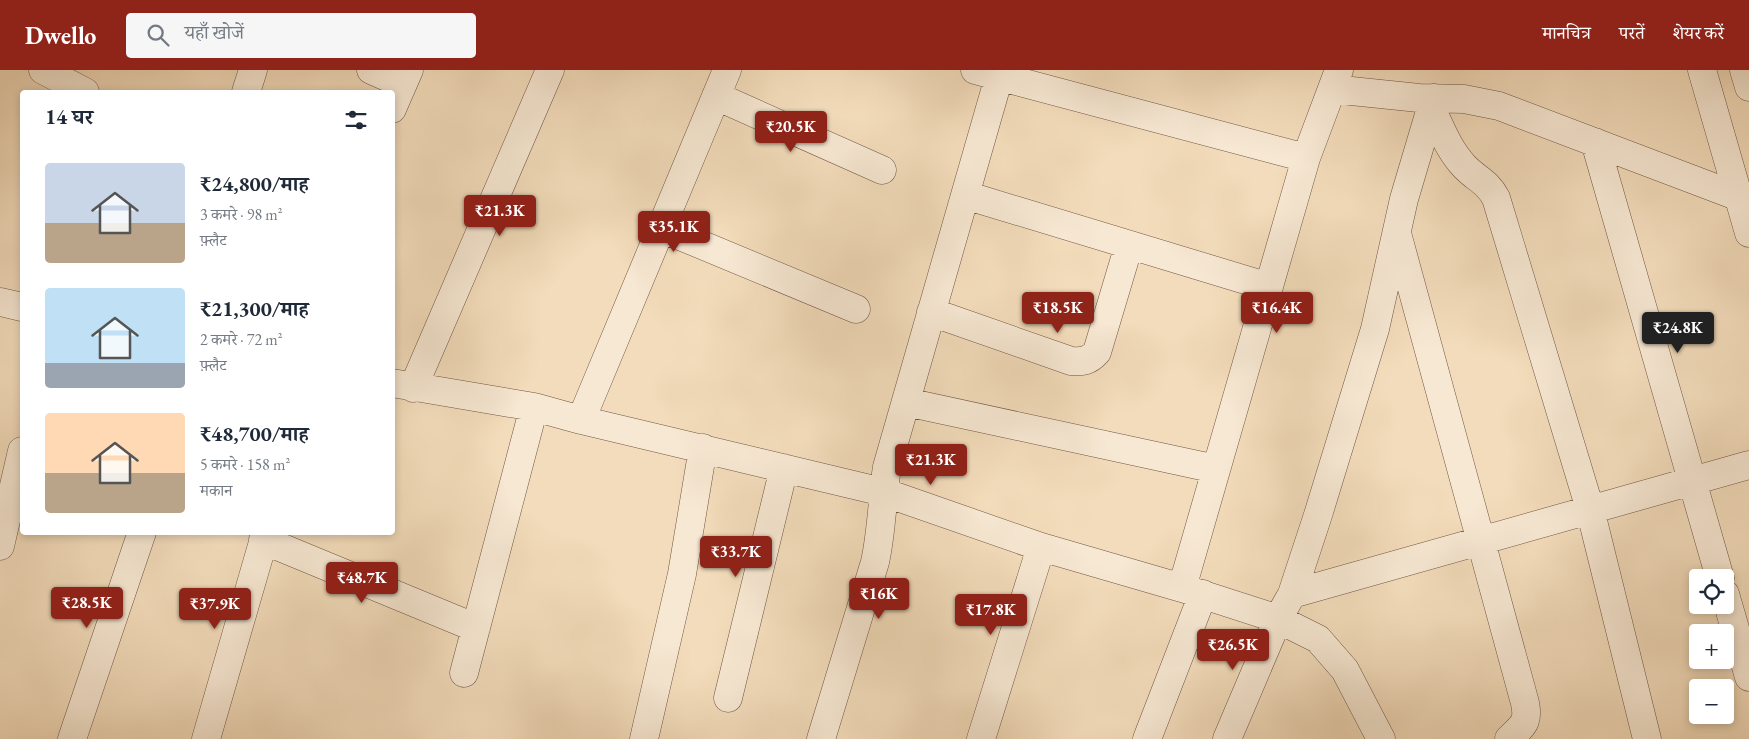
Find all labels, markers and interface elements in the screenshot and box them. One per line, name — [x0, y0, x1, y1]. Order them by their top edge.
search box — [126, 13, 476, 58]
text: Dwello — [25, 20, 96, 51]
text: यहाँ खोजें — [184, 20, 244, 45]
icon: search — [144, 21, 172, 49]
text: मानचित्र — [1542, 21, 1591, 44]
text: परतें — [1619, 21, 1645, 44]
text: शेयर करें — [1673, 21, 1724, 44]
text: 14 घर — [45, 103, 93, 130]
icon: filters — [342, 106, 370, 134]
pin: ₹20.5K — [750, 111, 832, 153]
text: ₹20.5K — [766, 116, 816, 137]
text: ₹24,800/माह — [200, 170, 309, 197]
icon: home — [85, 183, 145, 243]
pin: ₹21.3K — [459, 194, 541, 237]
text: ₹21.3K — [475, 200, 525, 221]
text: 3 कमरे · 98 m² — [200, 204, 283, 225]
pin: ₹35.1K — [633, 210, 715, 253]
text: ₹35.1K — [649, 216, 699, 237]
text: फ़्लैट — [200, 230, 227, 251]
pin: ₹18.5K — [1017, 292, 1099, 334]
pin: ₹16.4K — [1236, 292, 1318, 334]
text: ₹21,300/माह — [200, 295, 309, 322]
text: ₹18.5K — [1033, 297, 1083, 318]
text: ₹16.4K — [1252, 297, 1302, 318]
icon: home — [85, 308, 145, 368]
pin: ₹24.8K — [1637, 312, 1719, 354]
text: ₹24.8K — [1653, 317, 1703, 338]
text: 2 कमरे · 72 m² — [200, 329, 283, 350]
text: फ़्लैट — [200, 355, 227, 376]
text: ₹48,700/माह — [200, 420, 309, 447]
icon: home — [85, 433, 145, 493]
pin: ₹21.3K — [890, 444, 972, 486]
text: ₹21.3K — [906, 449, 956, 470]
text: 5 कमरे · 158 m² — [200, 454, 290, 475]
text: मकान — [200, 480, 232, 501]
pin: ₹33.7K — [695, 536, 777, 578]
text: ₹33.7K — [711, 541, 761, 562]
pin: ₹48.7K — [321, 562, 403, 604]
text: ₹48.7K — [337, 567, 387, 588]
map controls — [1689, 569, 1734, 724]
button: locate — [1689, 569, 1734, 614]
pin: ₹16K — [849, 578, 909, 620]
text: ₹16K — [860, 583, 898, 604]
pin: ₹28.5K — [46, 586, 128, 629]
pin: ₹37.9K — [174, 588, 256, 630]
text: ₹28.5K — [62, 592, 112, 613]
text: ₹37.9K — [190, 593, 240, 614]
pin: ₹17.8K — [950, 594, 1032, 636]
text: ₹17.8K — [966, 599, 1016, 620]
button: + — [1689, 624, 1734, 669]
pin: ₹26.5K — [1192, 628, 1274, 671]
text: ₹26.5K — [1208, 634, 1258, 655]
button: − — [1689, 679, 1734, 724]

